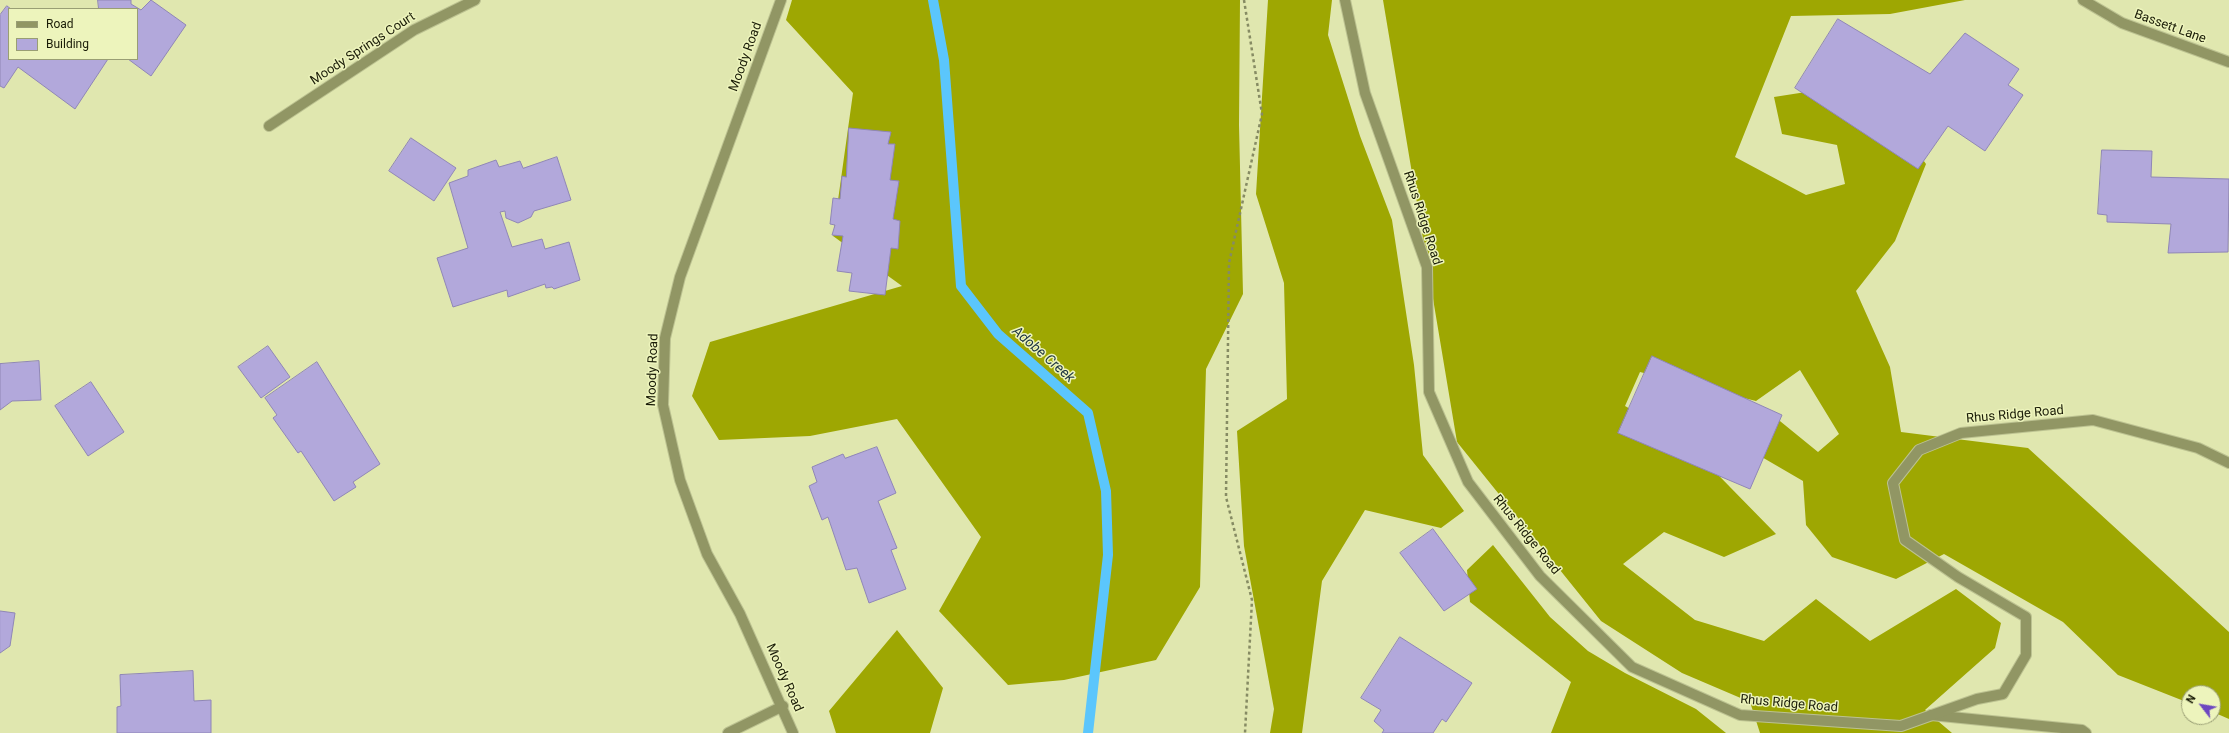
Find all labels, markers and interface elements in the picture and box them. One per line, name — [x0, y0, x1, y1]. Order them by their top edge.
street label: Bassett Lane — [2132, 7, 2208, 47]
legend — [8, 8, 138, 60]
street label: Moody Springs Court — [308, 9, 418, 89]
text: Road — [46, 17, 74, 31]
street label: Moody Road — [726, 20, 766, 94]
text: Building — [46, 37, 89, 51]
street label: Rhus Ridge Road — [1399, 169, 1445, 267]
water label: Adobe Creek — [1008, 323, 1078, 387]
street label: Moody Road — [644, 333, 662, 407]
street label: Rhus Ridge Road — [1965, 403, 2065, 427]
street label: Rhus Ridge Road — [1489, 492, 1563, 578]
street label: Moody Road — [762, 642, 806, 714]
north arrow — [2181, 685, 2221, 725]
street label: Rhus Ridge Road — [1739, 692, 1839, 716]
text: N — [2184, 692, 2199, 706]

